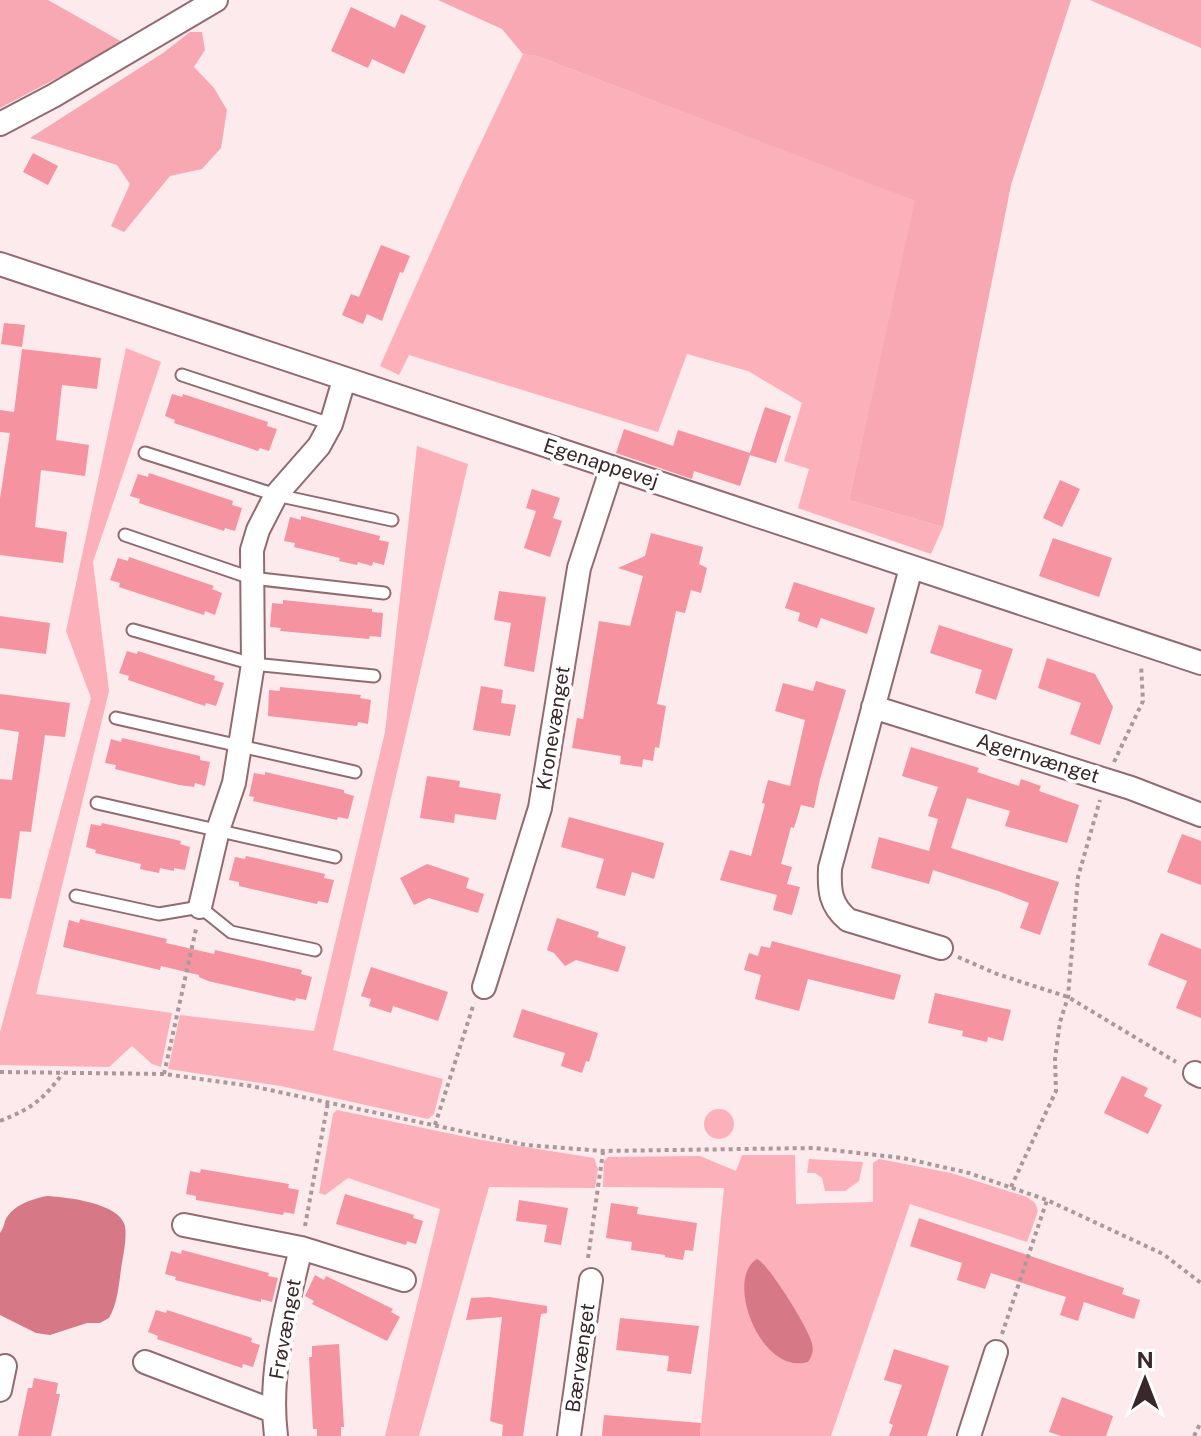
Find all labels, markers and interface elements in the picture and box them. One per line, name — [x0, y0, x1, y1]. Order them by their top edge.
street label: Egenappevej — [540, 433, 662, 493]
street label: Kronevænget — [531, 664, 575, 792]
street label: Agernvænget — [974, 728, 1102, 788]
street label: Frøvænget — [264, 1277, 306, 1381]
street label: Bærvænget — [560, 1302, 600, 1414]
north arrow — [1105, 1340, 1185, 1420]
text: N — [1136, 1347, 1154, 1373]

